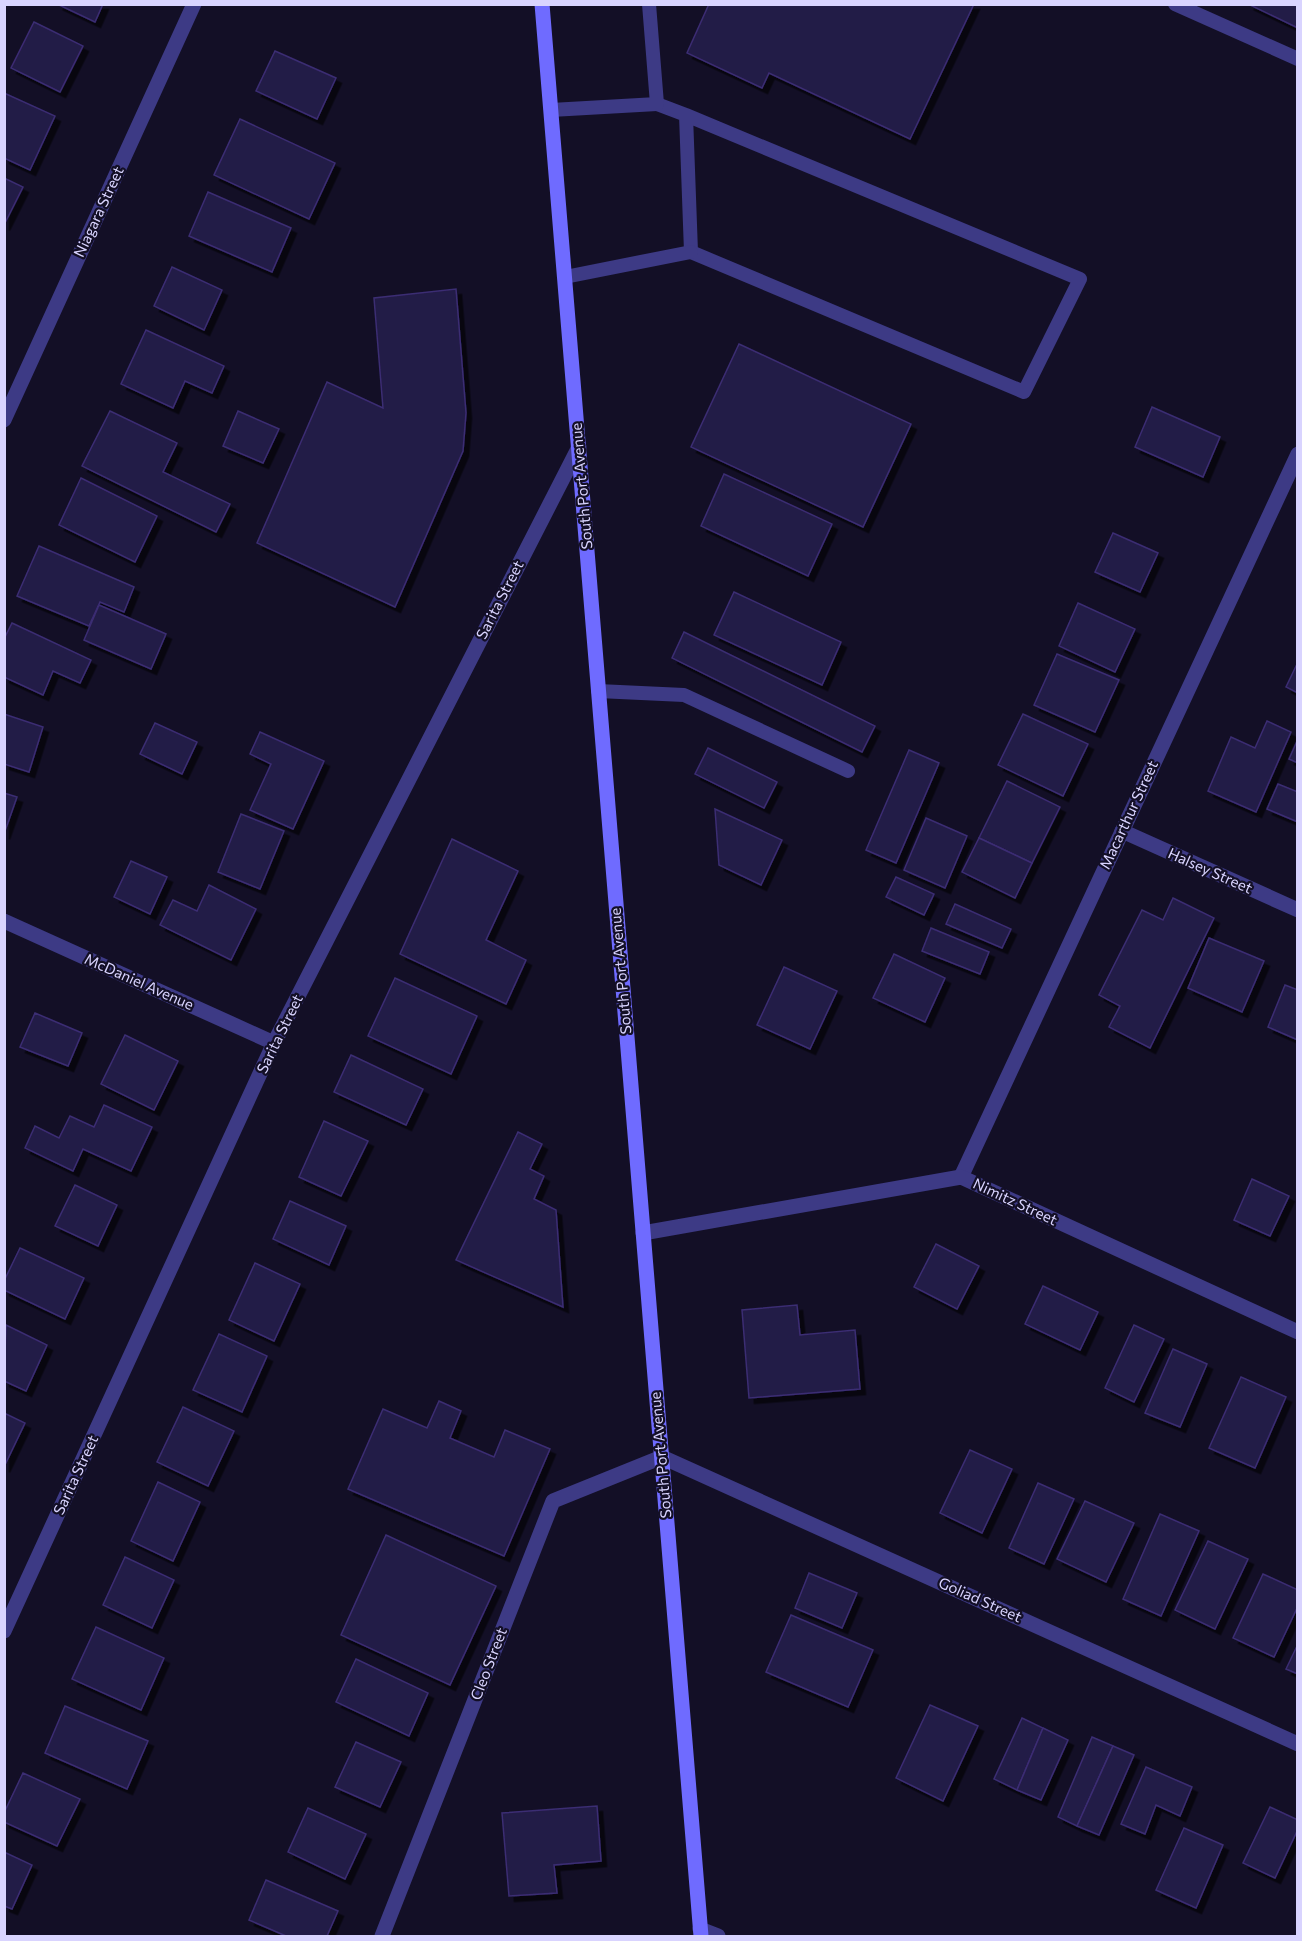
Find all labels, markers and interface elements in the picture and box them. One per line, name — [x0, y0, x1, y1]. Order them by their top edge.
street label: Niagara Street — [69, 163, 127, 260]
street label: South Port Avenue — [567, 422, 595, 550]
street label: Sarita Street — [472, 557, 527, 642]
street label: Macarthur Street — [1095, 757, 1161, 872]
street label: Halsey Street — [1165, 843, 1255, 897]
street label: South Port Avenue — [606, 907, 634, 1035]
street label: McDaniel Avenue — [82, 949, 197, 1013]
street label: Sarita Street — [252, 991, 306, 1076]
street label: Nimitz Street — [970, 1174, 1060, 1228]
street label: South Port Avenue — [646, 1391, 674, 1519]
street label: Sarita Street — [49, 1432, 101, 1517]
street label: Goliad Street — [936, 1573, 1025, 1625]
street label: Cleo Street — [466, 1625, 510, 1702]

